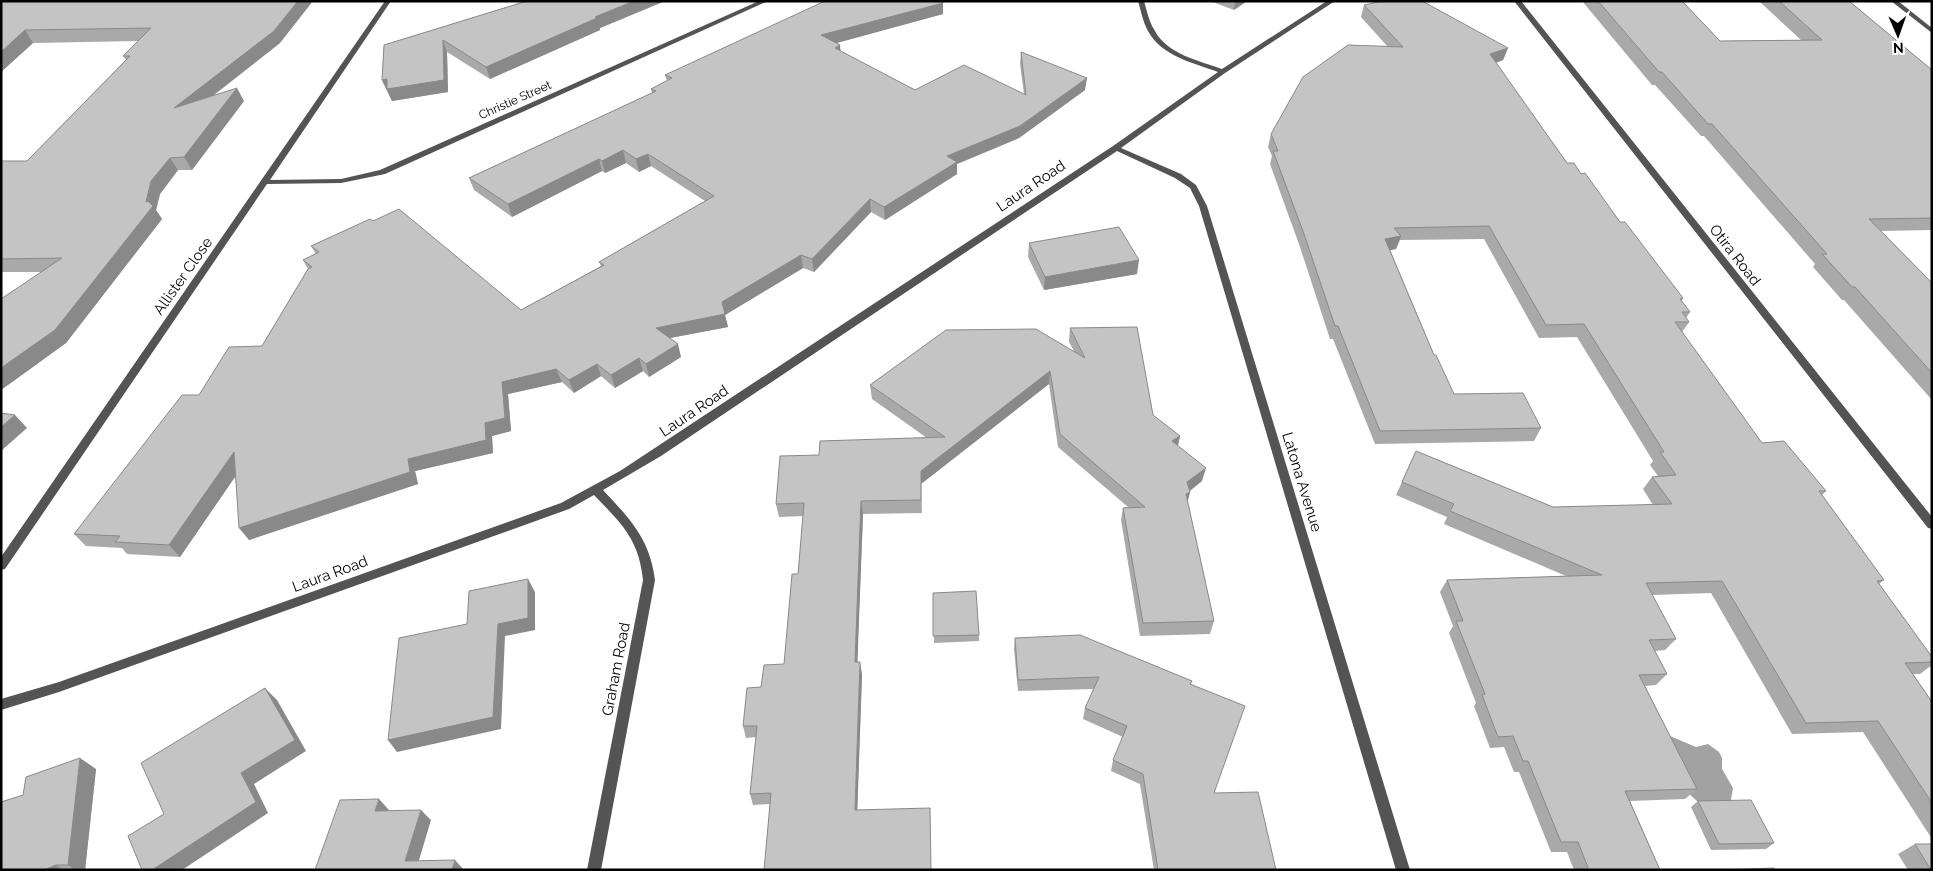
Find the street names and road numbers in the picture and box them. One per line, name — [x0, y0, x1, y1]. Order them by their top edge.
street label: Christie Street — [477, 78, 553, 122]
street label: Laura Road — [993, 156, 1069, 216]
street label: Otira Road — [1706, 221, 1764, 289]
street label: Allister Close — [150, 234, 216, 318]
street label: Laura Road — [656, 381, 732, 441]
street label: Latona Avenue — [1278, 430, 1326, 534]
street label: Laura Road — [290, 552, 370, 596]
street label: Graham Road — [598, 621, 634, 717]

